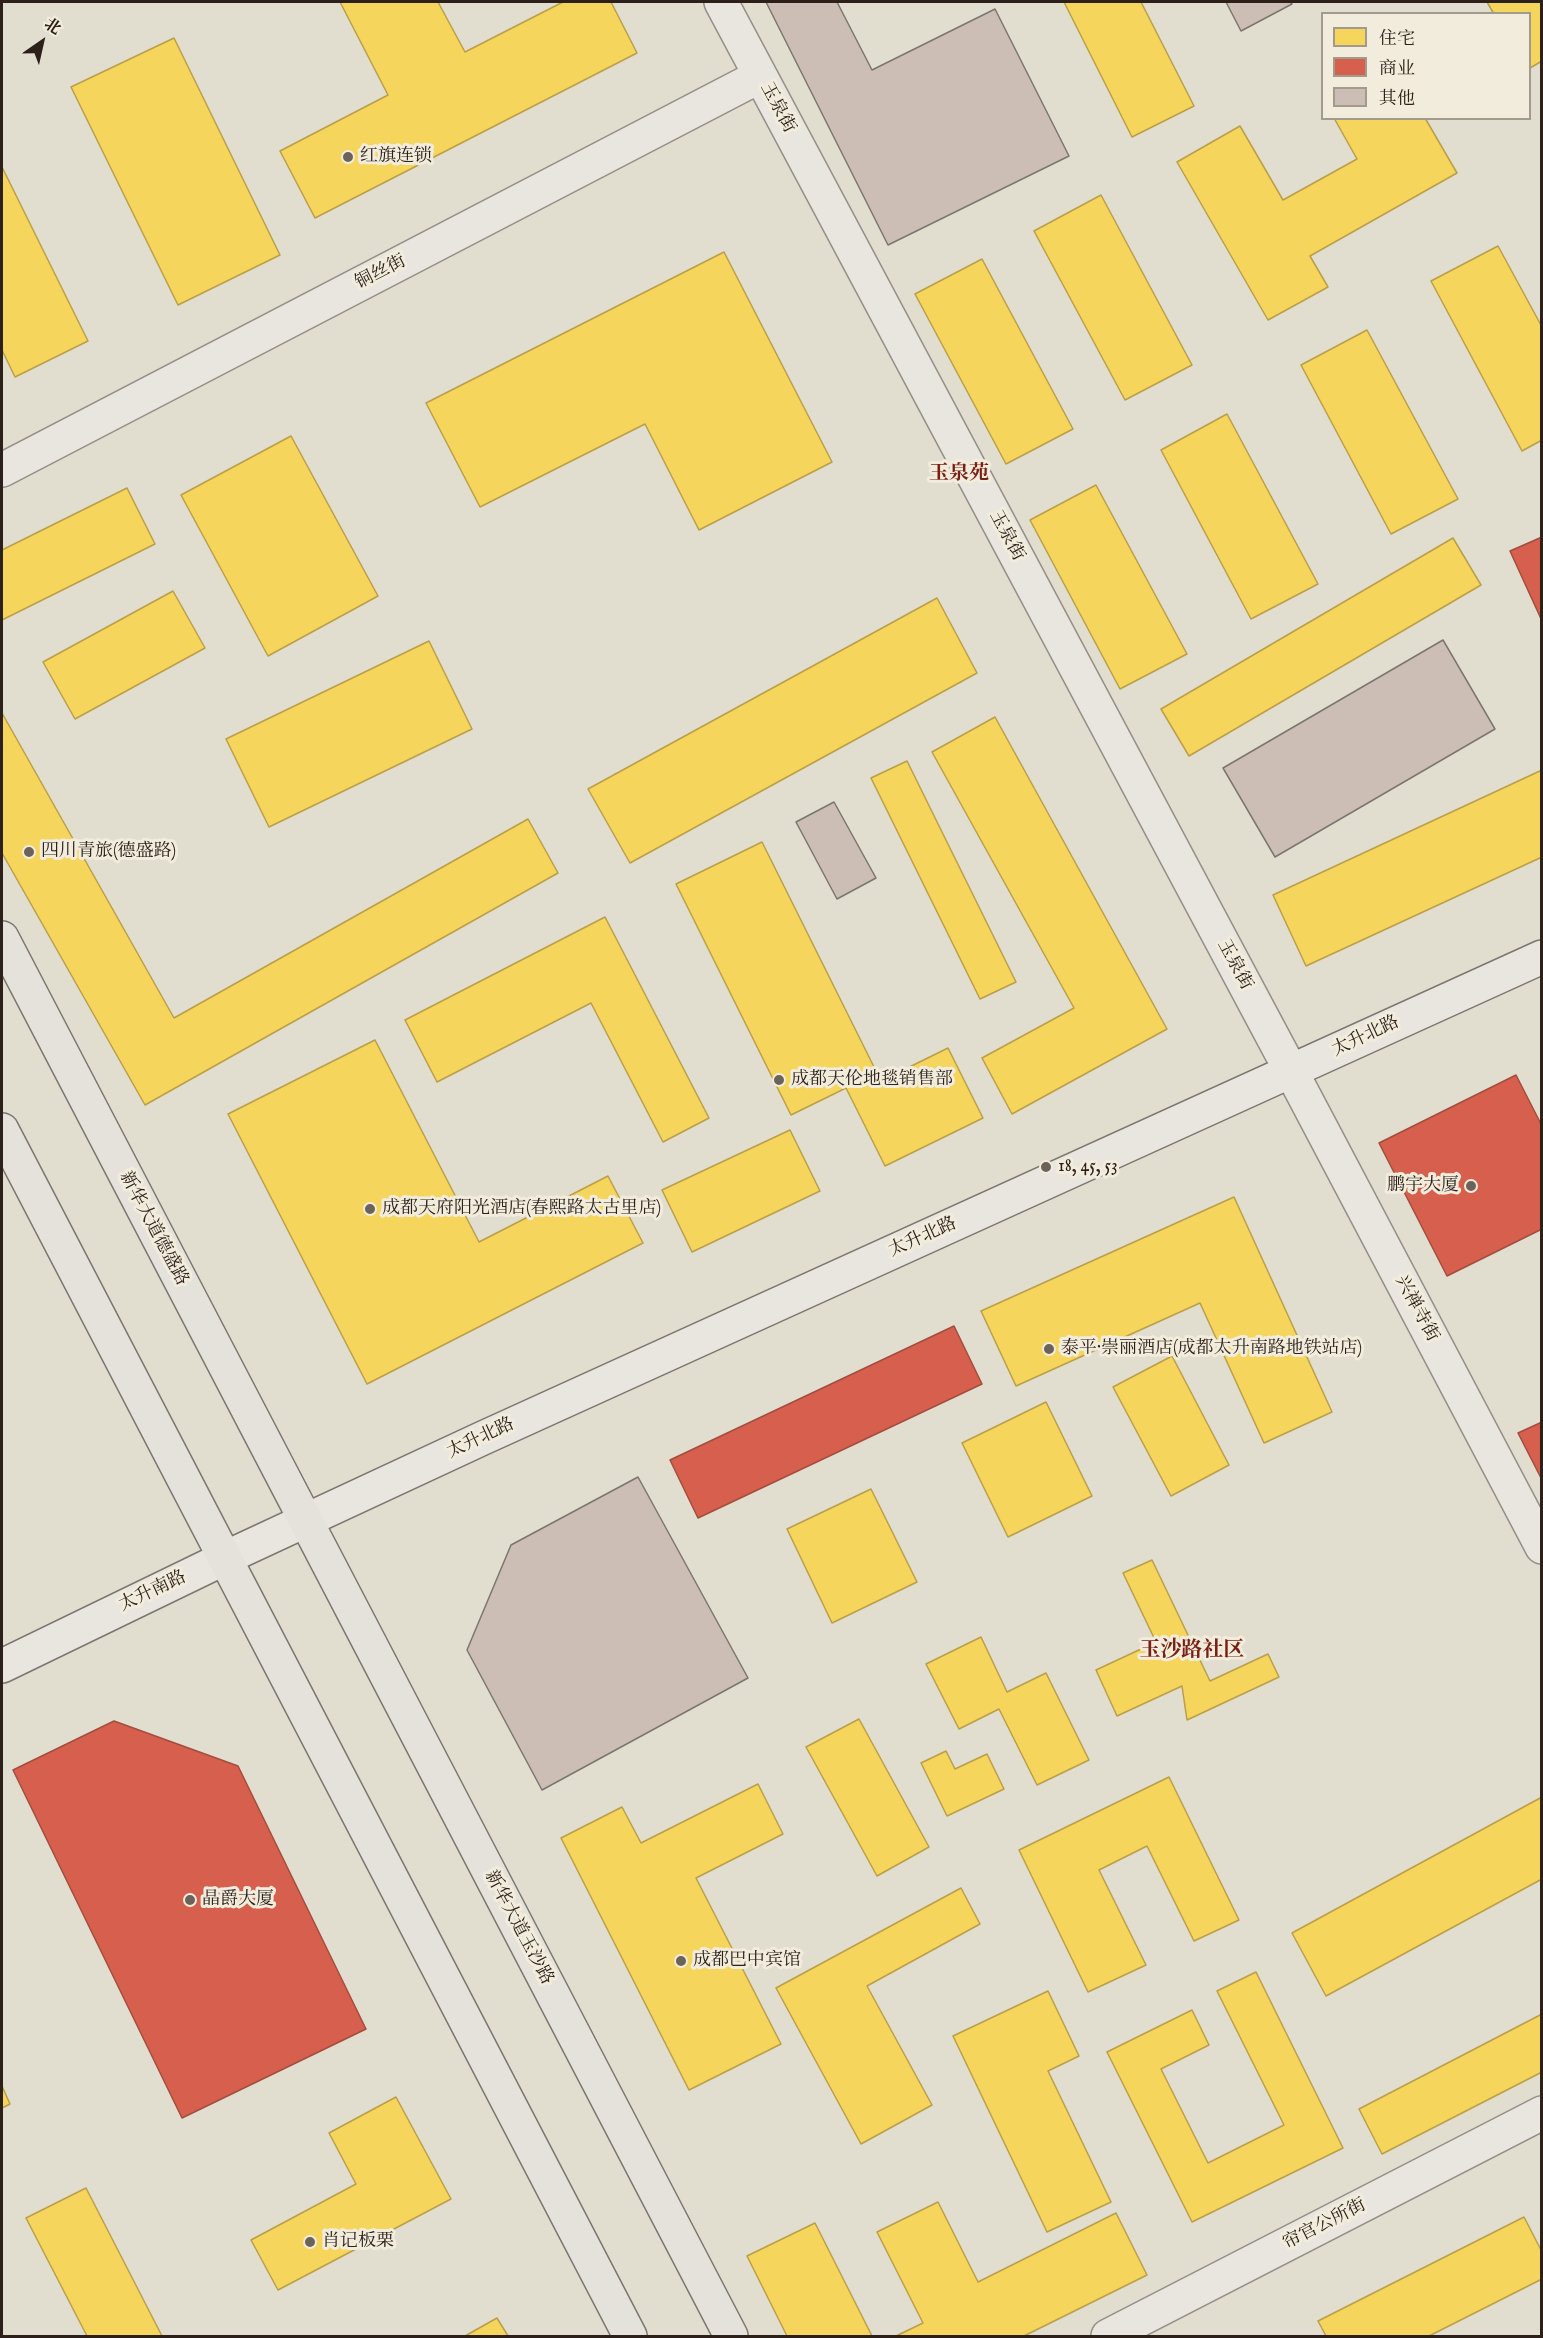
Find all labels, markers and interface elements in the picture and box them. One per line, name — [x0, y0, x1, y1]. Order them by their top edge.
north arrow — [12, 12, 72, 72]
legend — [1321, 12, 1531, 120]
text: 北 — [40, 14, 64, 40]
text: 住宅 — [1379, 28, 1415, 51]
text: 商业 — [1379, 58, 1415, 81]
street label: 玉泉街 — [755, 79, 799, 137]
text: 其他 — [1379, 88, 1415, 111]
place label: 红旗连锁 — [360, 146, 432, 168]
marker: 红旗连锁 — [341, 150, 355, 164]
street label: 铜丝街 — [352, 251, 410, 295]
district label: 玉泉苑 — [929, 463, 989, 487]
street label: 玉泉街 — [984, 507, 1028, 565]
place label: 四川青旅(德盛路) — [41, 841, 176, 863]
marker: 四川青旅(德盛路) — [22, 845, 36, 859]
street label: 玉泉街 — [1212, 936, 1256, 994]
street label: 太升北路 — [1329, 1012, 1403, 1062]
place label: 成都天伦地毯销售部 — [791, 1069, 953, 1091]
marker: 成都天伦地毯销售部 — [772, 1073, 786, 1087]
place label: 18, 45, 53 — [1058, 1156, 1118, 1178]
marker: 18, 45, 53 — [1039, 1160, 1053, 1174]
street label: 新华大道德盛路 — [114, 1168, 192, 1290]
place label: 鹏宇大厦 — [1387, 1175, 1459, 1197]
marker: 鹏宇大厦 — [1464, 1179, 1478, 1193]
place label: 成都天府阳光酒店(春熙路太古里店) — [382, 1198, 661, 1220]
marker: 成都天府阳光酒店(春熙路太古里店) — [363, 1202, 377, 1216]
street label: 太升北路 — [886, 1213, 960, 1263]
street label: 兴禅寺街 — [1390, 1272, 1442, 1346]
place label: 泰平·崇丽酒店(成都太升南路地铁站店) — [1061, 1338, 1362, 1360]
marker: 泰平·崇丽酒店(成都太升南路地铁站店) — [1042, 1342, 1056, 1356]
street label: 太升北路 — [444, 1414, 518, 1464]
street label: 太升南路 — [116, 1567, 190, 1617]
district label: 玉沙路社区 — [1140, 1639, 1244, 1665]
street label: 新华大道玉沙路 — [479, 1867, 557, 1989]
place label: 晶爵大厦 — [202, 1889, 274, 1911]
marker: 晶爵大厦 — [183, 1893, 197, 1907]
place label: 成都巴中宾馆 — [693, 1950, 801, 1972]
marker: 成都巴中宾馆 — [674, 1954, 688, 1968]
street label: 帘官公所街 — [1280, 2195, 1370, 2255]
place label: 肖记板栗 — [322, 2231, 394, 2253]
marker: 肖记板栗 — [303, 2235, 317, 2249]

